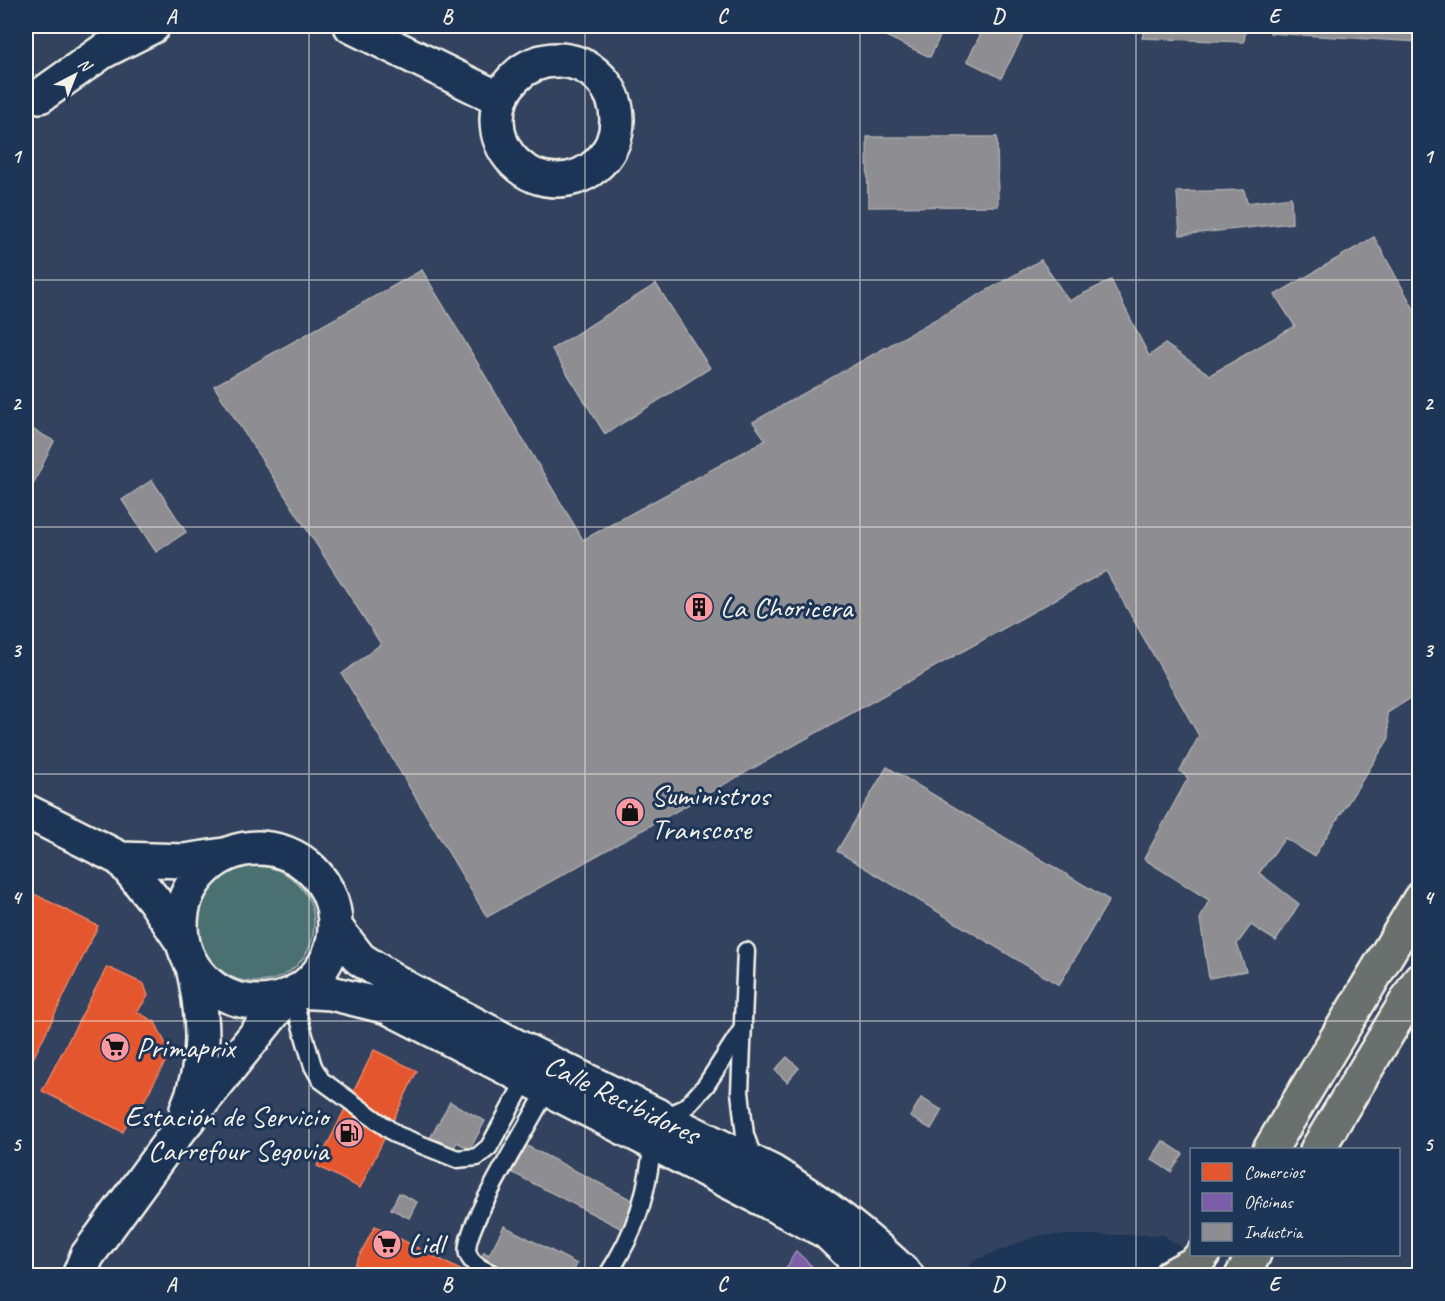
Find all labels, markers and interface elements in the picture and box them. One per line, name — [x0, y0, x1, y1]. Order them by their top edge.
text: A — [166, 4, 178, 29]
text: B — [442, 4, 454, 29]
text: C — [717, 4, 729, 29]
text: D — [992, 4, 1006, 29]
text: E — [1269, 4, 1283, 29]
north arrow — [45, 45, 105, 105]
text: N — [74, 54, 97, 77]
text: 1 — [12, 144, 23, 169]
text: 1 — [1424, 144, 1435, 169]
text: 2 — [12, 391, 23, 416]
text: 2 — [1424, 391, 1435, 416]
place label: La Choricera — [720, 588, 854, 626]
building icon: La Choricera — [683, 591, 715, 623]
text: 3 — [12, 638, 23, 663]
text: 3 — [1424, 638, 1435, 663]
place label: Suministros Transcose — [651, 776, 772, 848]
shop icon: Suministros Transcose — [614, 796, 646, 828]
text: 4 — [12, 885, 24, 910]
text: 4 — [1424, 885, 1436, 910]
place label: Primaprix — [136, 1028, 238, 1066]
supermarket icon: Primaprix — [99, 1031, 131, 1063]
street label: Calle Recibidores — [538, 1045, 708, 1154]
place label: Estación de Servicio Carrefour Segovia — [125, 1097, 331, 1169]
fuel station icon: Estación de Servicio Carrefour Segovia — [333, 1117, 365, 1149]
text: 5 — [12, 1132, 23, 1157]
text: 5 — [1424, 1132, 1435, 1157]
legend — [1190, 1148, 1400, 1256]
text: Comercios — [1244, 1161, 1306, 1183]
text: Oficinas — [1244, 1191, 1294, 1213]
text: Industria — [1244, 1221, 1304, 1243]
place label: Lidl — [408, 1225, 448, 1263]
supermarket icon: Lidl — [371, 1228, 403, 1260]
text: A — [166, 1272, 178, 1297]
text: B — [442, 1272, 454, 1297]
text: C — [717, 1272, 729, 1297]
text: D — [992, 1272, 1006, 1297]
text: E — [1269, 1272, 1283, 1297]

